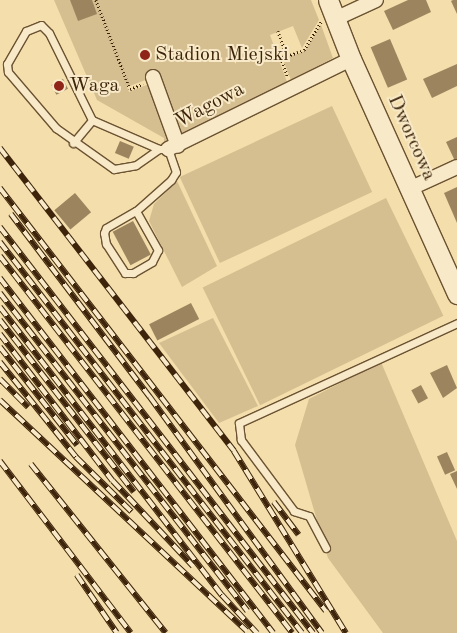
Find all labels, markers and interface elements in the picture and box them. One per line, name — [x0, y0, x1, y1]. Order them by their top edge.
place label: Stadion Miejski — [155, 43, 289, 67]
marker: Stadion Miejski — [139, 49, 151, 61]
place label: Waga — [69, 74, 119, 98]
street label: Wagowa — [171, 78, 249, 134]
marker: Waga — [53, 80, 65, 92]
street label: Dworcowa — [381, 91, 441, 185]

